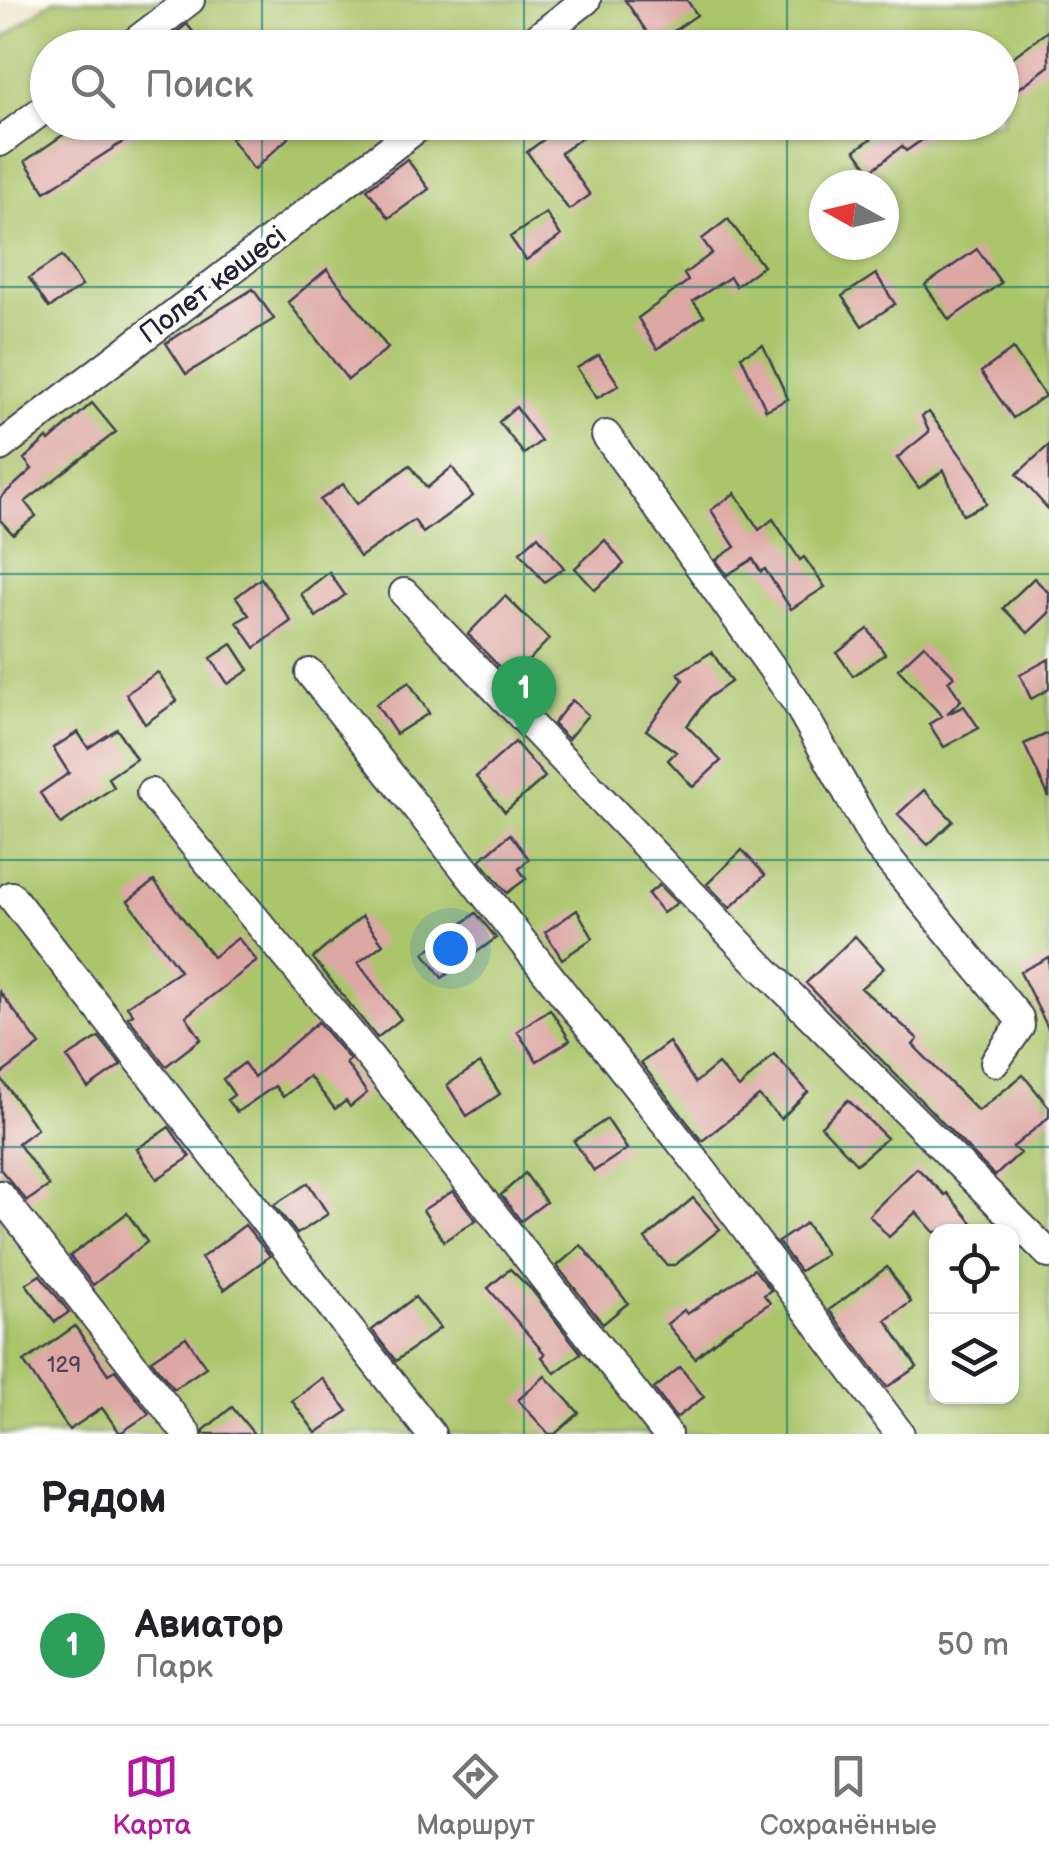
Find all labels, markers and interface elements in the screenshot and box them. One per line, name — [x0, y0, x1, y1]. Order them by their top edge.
search box — [30, 30, 1019, 140]
icon: search — [65, 58, 120, 113]
text: Поиск — [145, 63, 253, 108]
north arrow — [809, 170, 899, 260]
street label: Полет көшесі — [133, 219, 293, 351]
pin: 1 — [492, 656, 556, 738]
your location — [425, 923, 476, 974]
map controls — [929, 1224, 1019, 1404]
button: locate — [929, 1224, 1019, 1314]
button: layers — [929, 1314, 1019, 1404]
house number: 129 — [47, 1352, 81, 1379]
text: Рядом — [40, 1474, 167, 1525]
text: Авиатор — [135, 1603, 284, 1648]
text: 1 — [66, 1626, 79, 1665]
text: 50 m — [937, 1626, 1009, 1665]
text: Парк — [135, 1648, 213, 1687]
tab: Карта — [112, 1749, 191, 1842]
tab: Маршрут — [416, 1749, 535, 1842]
tab: Сохранённые — [760, 1749, 937, 1842]

